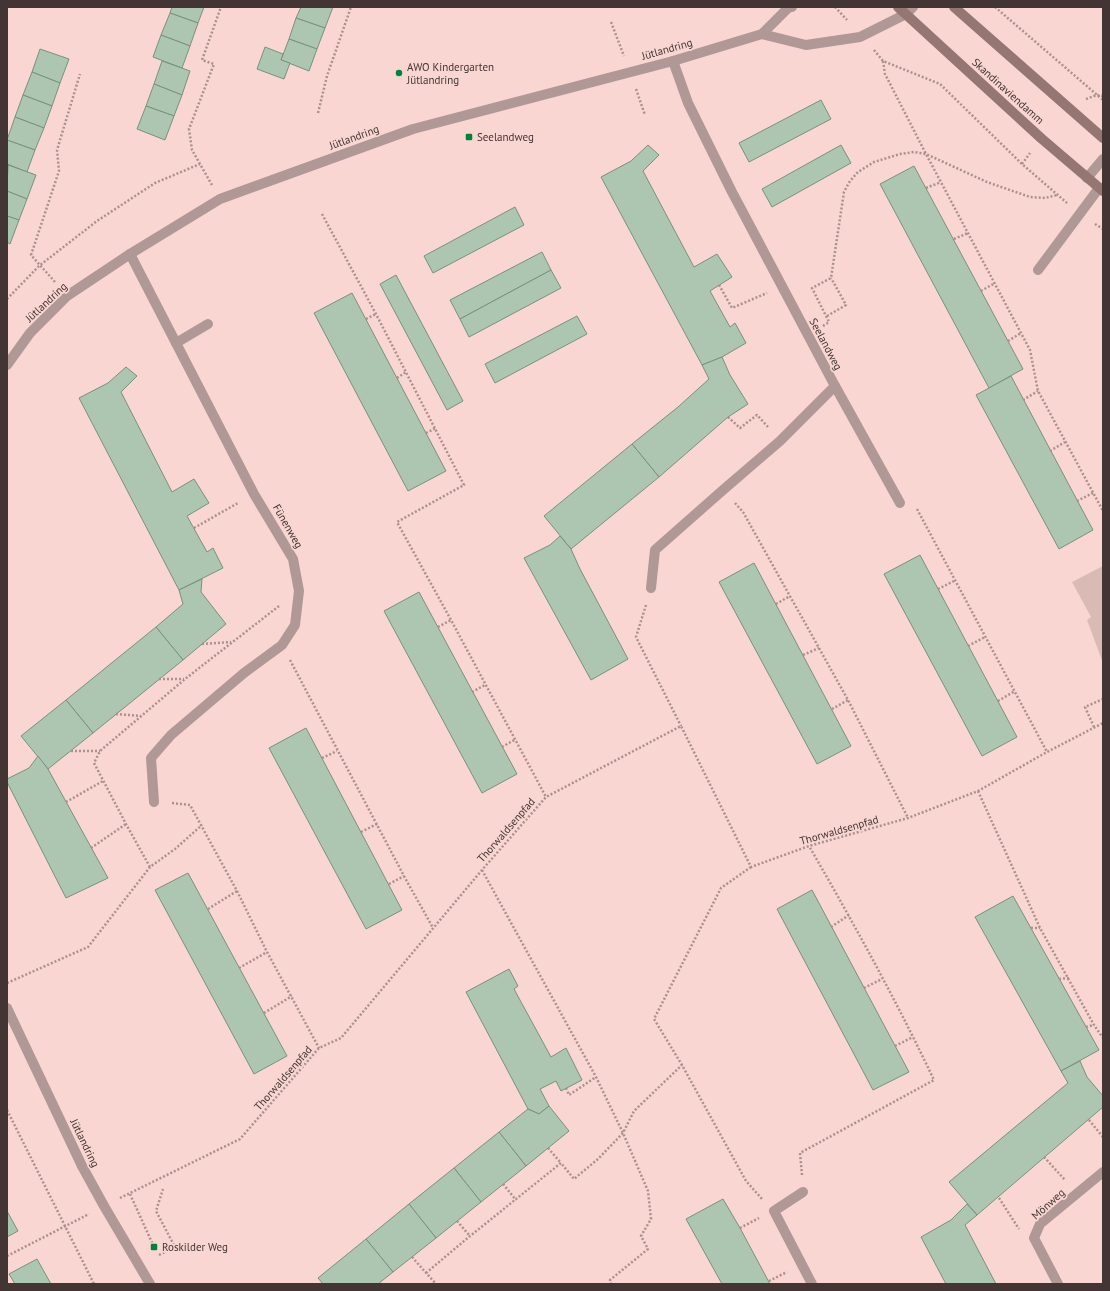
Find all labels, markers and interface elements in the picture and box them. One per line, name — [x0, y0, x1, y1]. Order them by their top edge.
street label: Jütlandring — [639, 35, 694, 63]
street label: Skandinaviendamm — [969, 55, 1047, 127]
place label: AWO Kindergarten Jütlandring — [406, 60, 494, 87]
marker: AWO Kindergarten Jütlandring — [394, 68, 404, 78]
street label: Jütlandring — [326, 121, 381, 153]
place label: Seelandweg — [477, 130, 534, 144]
marker: Seelandweg — [464, 132, 474, 142]
street label: Jütlandring — [21, 279, 70, 326]
street label: Seelandweg — [806, 316, 846, 372]
street label: Fünenweg — [270, 501, 306, 551]
street label: Thorwaldsenpfad — [474, 795, 538, 865]
street label: Thorwaldsenpfad — [798, 812, 880, 848]
street label: Thorwaldsenpfad — [251, 1043, 315, 1113]
street label: Jütlandring — [67, 1116, 103, 1170]
street label: Mönweg — [1028, 1185, 1068, 1223]
place label: Roskilder Weg — [162, 1240, 228, 1254]
marker: Roskilder Weg — [149, 1242, 159, 1252]

